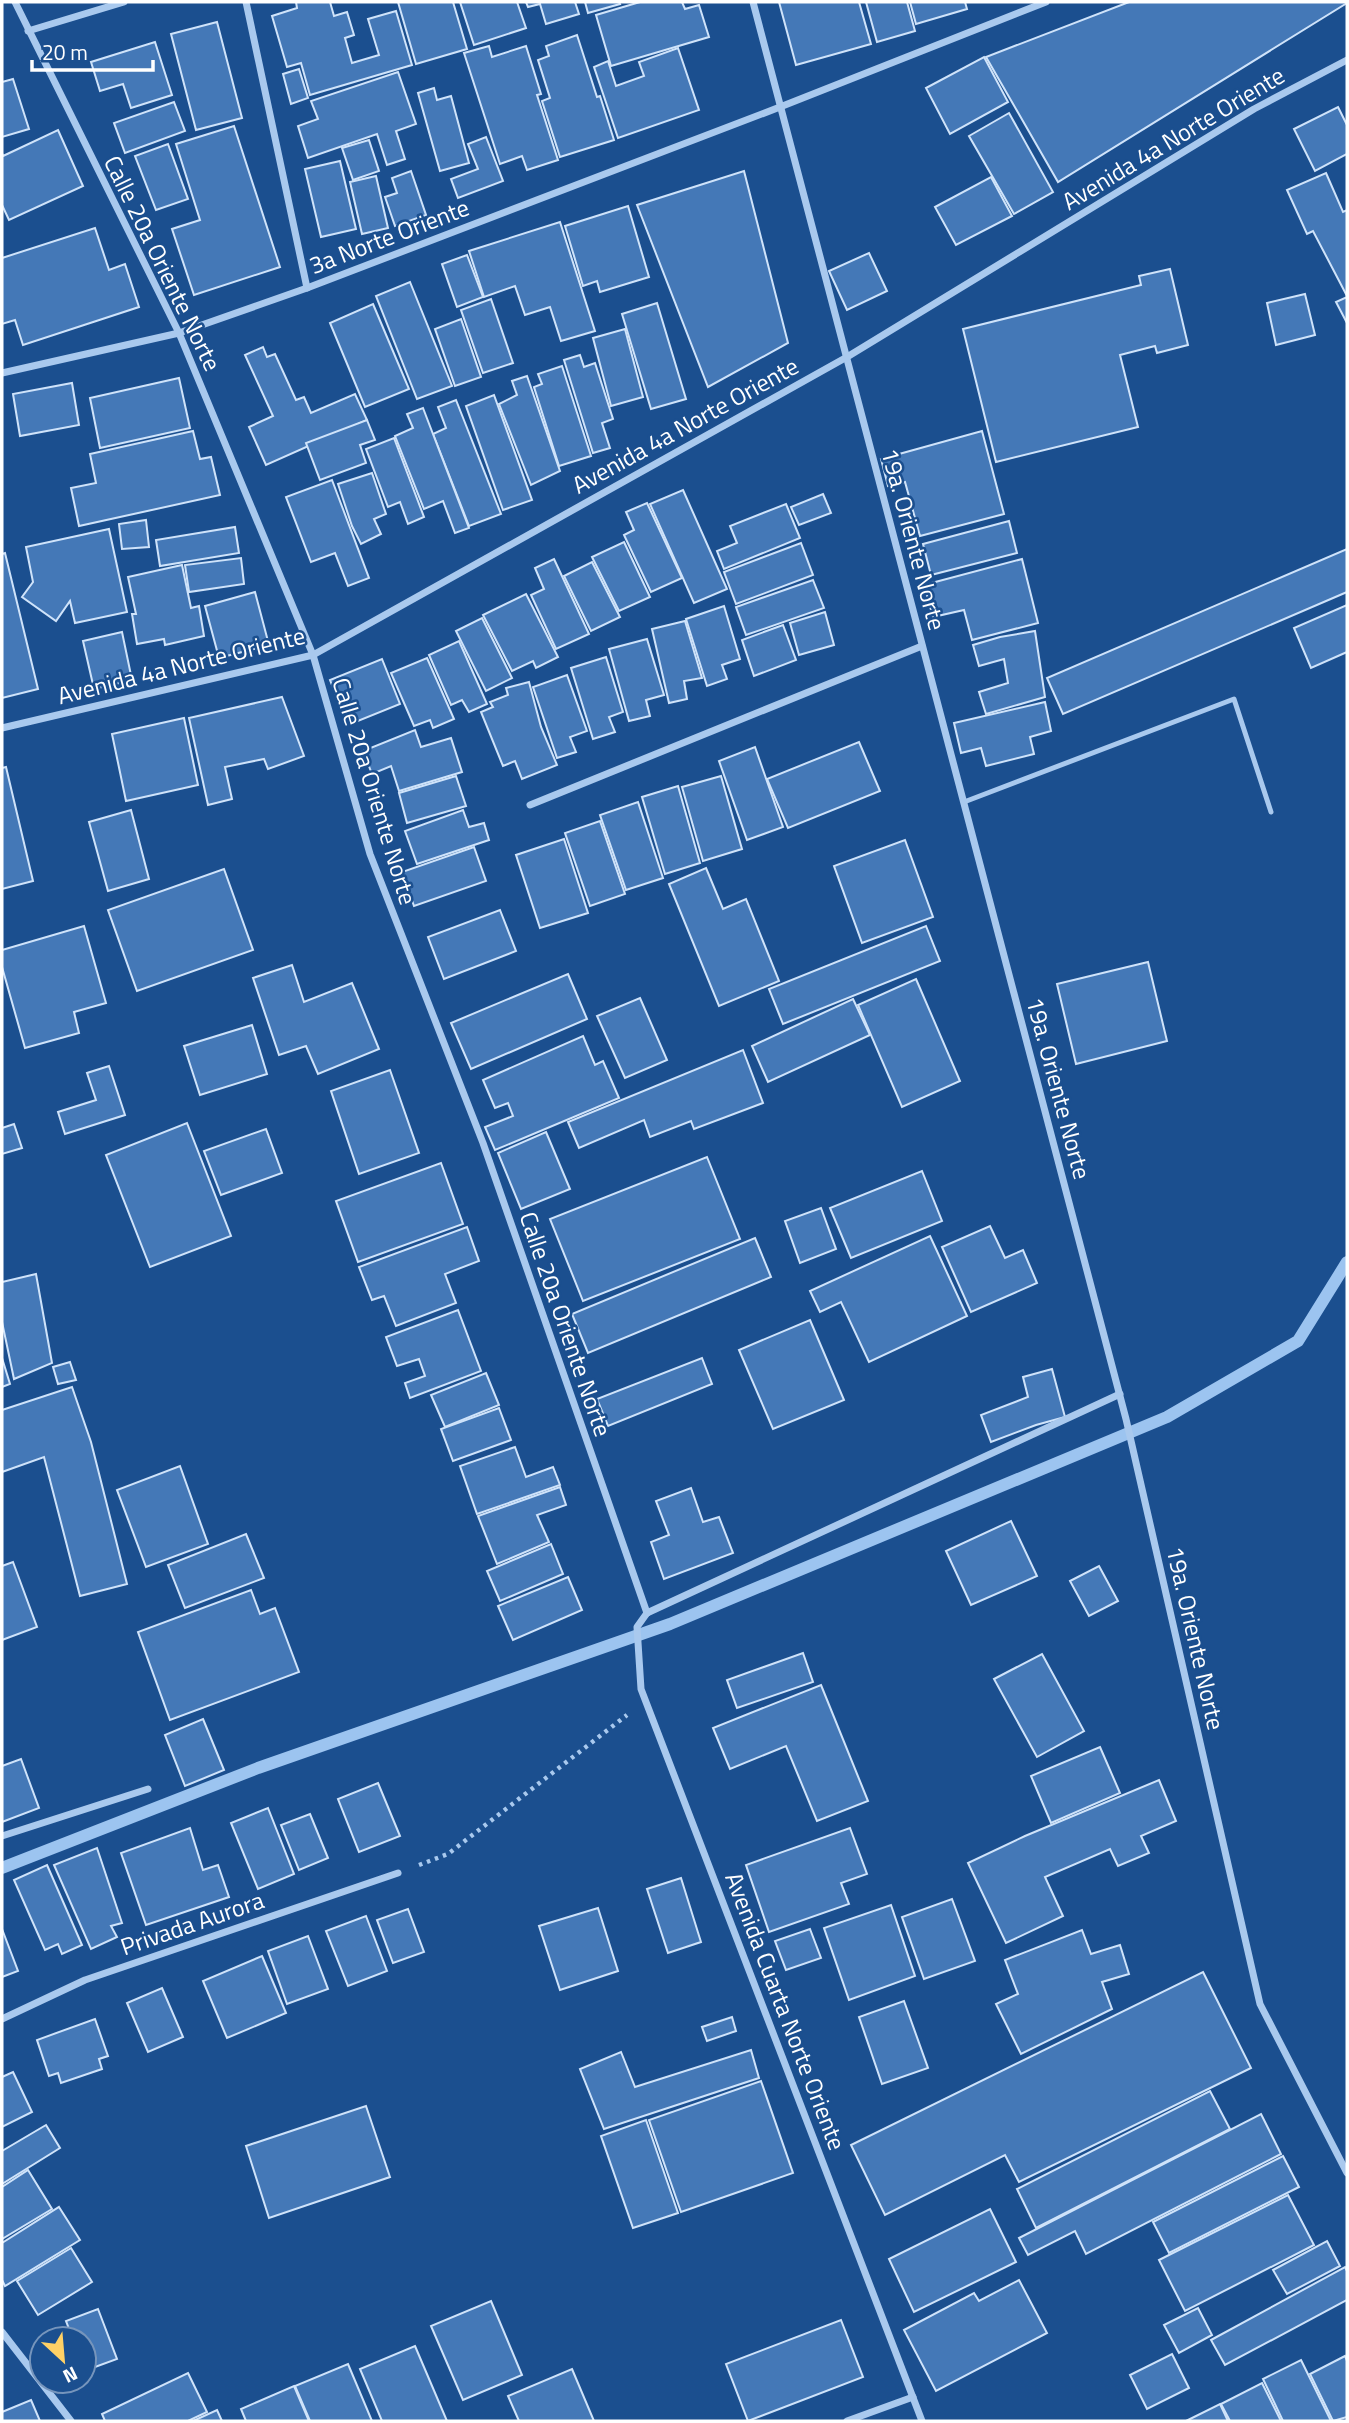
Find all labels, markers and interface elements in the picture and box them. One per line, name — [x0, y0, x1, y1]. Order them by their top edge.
scale bar — [32, 28, 152, 72]
text: 20 m — [42, 36, 88, 68]
street label: Avenida 4a Norte Oriente — [1055, 57, 1291, 219]
street label: Calle 20a Oriente Norte — [95, 149, 231, 377]
street label: 3a Norte Oriente — [304, 189, 474, 283]
street label: Avenida 4a Norte Oriente — [565, 348, 805, 502]
street label: 19a. Oriente Norte — [872, 444, 956, 634]
street label: Avenida 4a Norte Oriente — [53, 617, 309, 713]
street label: Calle 20a Oriente Norte — [323, 673, 427, 909]
street label: 19a. Oriente Norte — [1017, 993, 1101, 1183]
street label: Calle 20a Oriente Norte — [511, 1207, 621, 1441]
street label: 19a. Oriente Norte — [1157, 1543, 1235, 1733]
street label: Avenida Cuarta Norte Oriente — [716, 1867, 856, 2155]
street label: Privada Aurora — [116, 1882, 268, 1964]
north arrow — [28, 2325, 98, 2395]
text: N — [58, 2360, 83, 2392]

